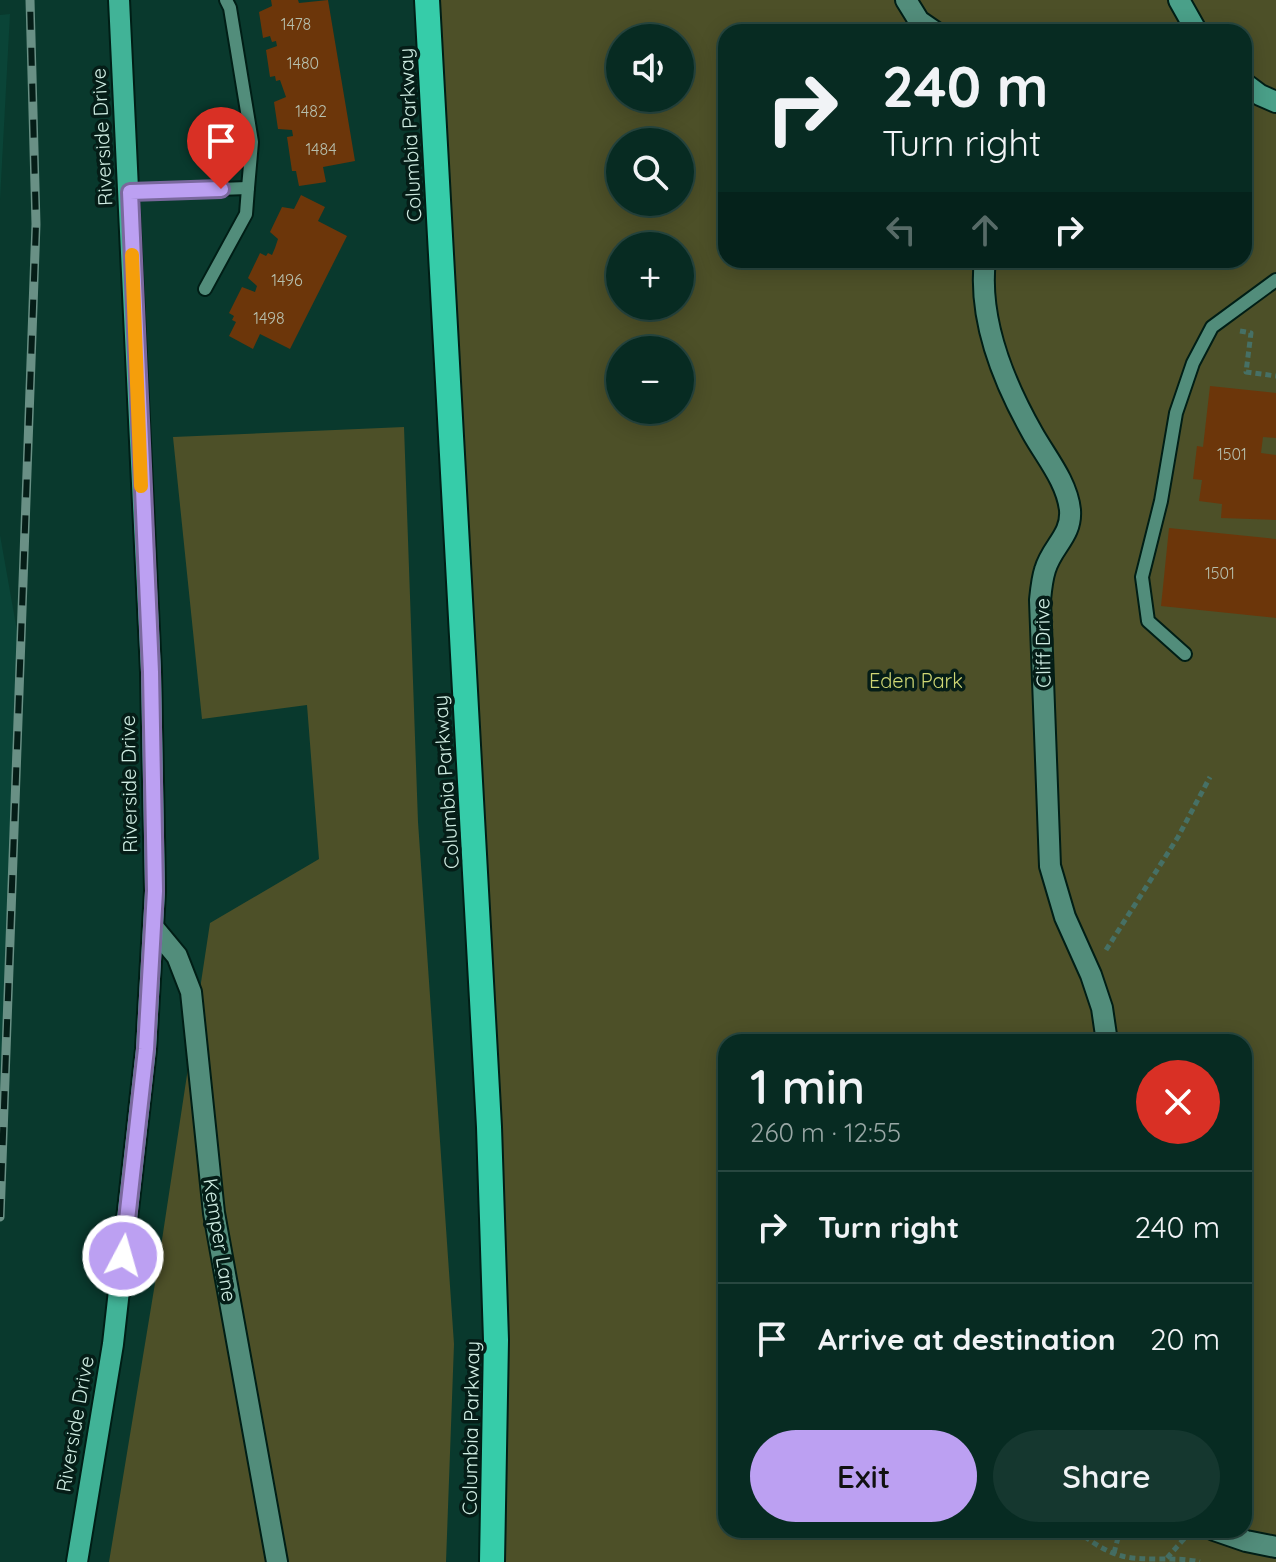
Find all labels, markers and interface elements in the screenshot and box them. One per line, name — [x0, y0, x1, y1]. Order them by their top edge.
house number: 1478 — [281, 14, 311, 34]
map controls — [606, 24, 694, 424]
button: sound — [606, 24, 694, 112]
street label: Columbia Parkway — [392, 47, 427, 223]
text: 240 m — [882, 51, 1049, 121]
house number: 1480 — [287, 53, 319, 73]
icon: right — [750, 56, 854, 160]
street label: Riverside Drive — [85, 68, 118, 207]
house number: 1482 — [295, 101, 327, 121]
pin — [187, 107, 255, 189]
icon: arrive — [199, 119, 243, 163]
text: Turn right — [882, 120, 1041, 165]
button: search — [606, 128, 694, 216]
house number: 1484 — [305, 139, 337, 159]
icon: left — [879, 208, 923, 252]
icon: ahead — [963, 208, 1007, 252]
icon: right — [1047, 208, 1091, 252]
button: + — [606, 232, 694, 320]
house number: 1496 — [271, 270, 303, 290]
house number: 1498 — [253, 308, 285, 328]
button: − — [606, 336, 694, 424]
house number: 1501 — [1217, 444, 1247, 464]
house number: 1501 — [1205, 563, 1235, 583]
street label: Cliff Drive — [1029, 598, 1056, 688]
park label: Eden Park — [869, 668, 963, 693]
street label: Columbia Parkway — [427, 694, 464, 870]
street label: Riverside Drive — [115, 715, 142, 853]
text: 1 min — [750, 1056, 865, 1116]
button: close — [1136, 1060, 1220, 1144]
text: 260 m · 12:55 — [750, 1116, 901, 1149]
street label: Kemper Lane — [198, 1176, 243, 1304]
icon: right — [750, 1205, 794, 1249]
text: Turn right — [818, 1208, 959, 1246]
text: 240 m — [1135, 1208, 1220, 1246]
position arrow — [81, 1214, 165, 1298]
icon: arrive — [750, 1317, 794, 1361]
text: Arrive at destination — [818, 1320, 1116, 1358]
text: 20 m — [1150, 1320, 1220, 1358]
street label: Columbia Parkway — [456, 1341, 485, 1515]
street label: Riverside Drive — [50, 1354, 99, 1494]
button: Exit — [750, 1430, 977, 1522]
button: Share — [993, 1430, 1220, 1522]

